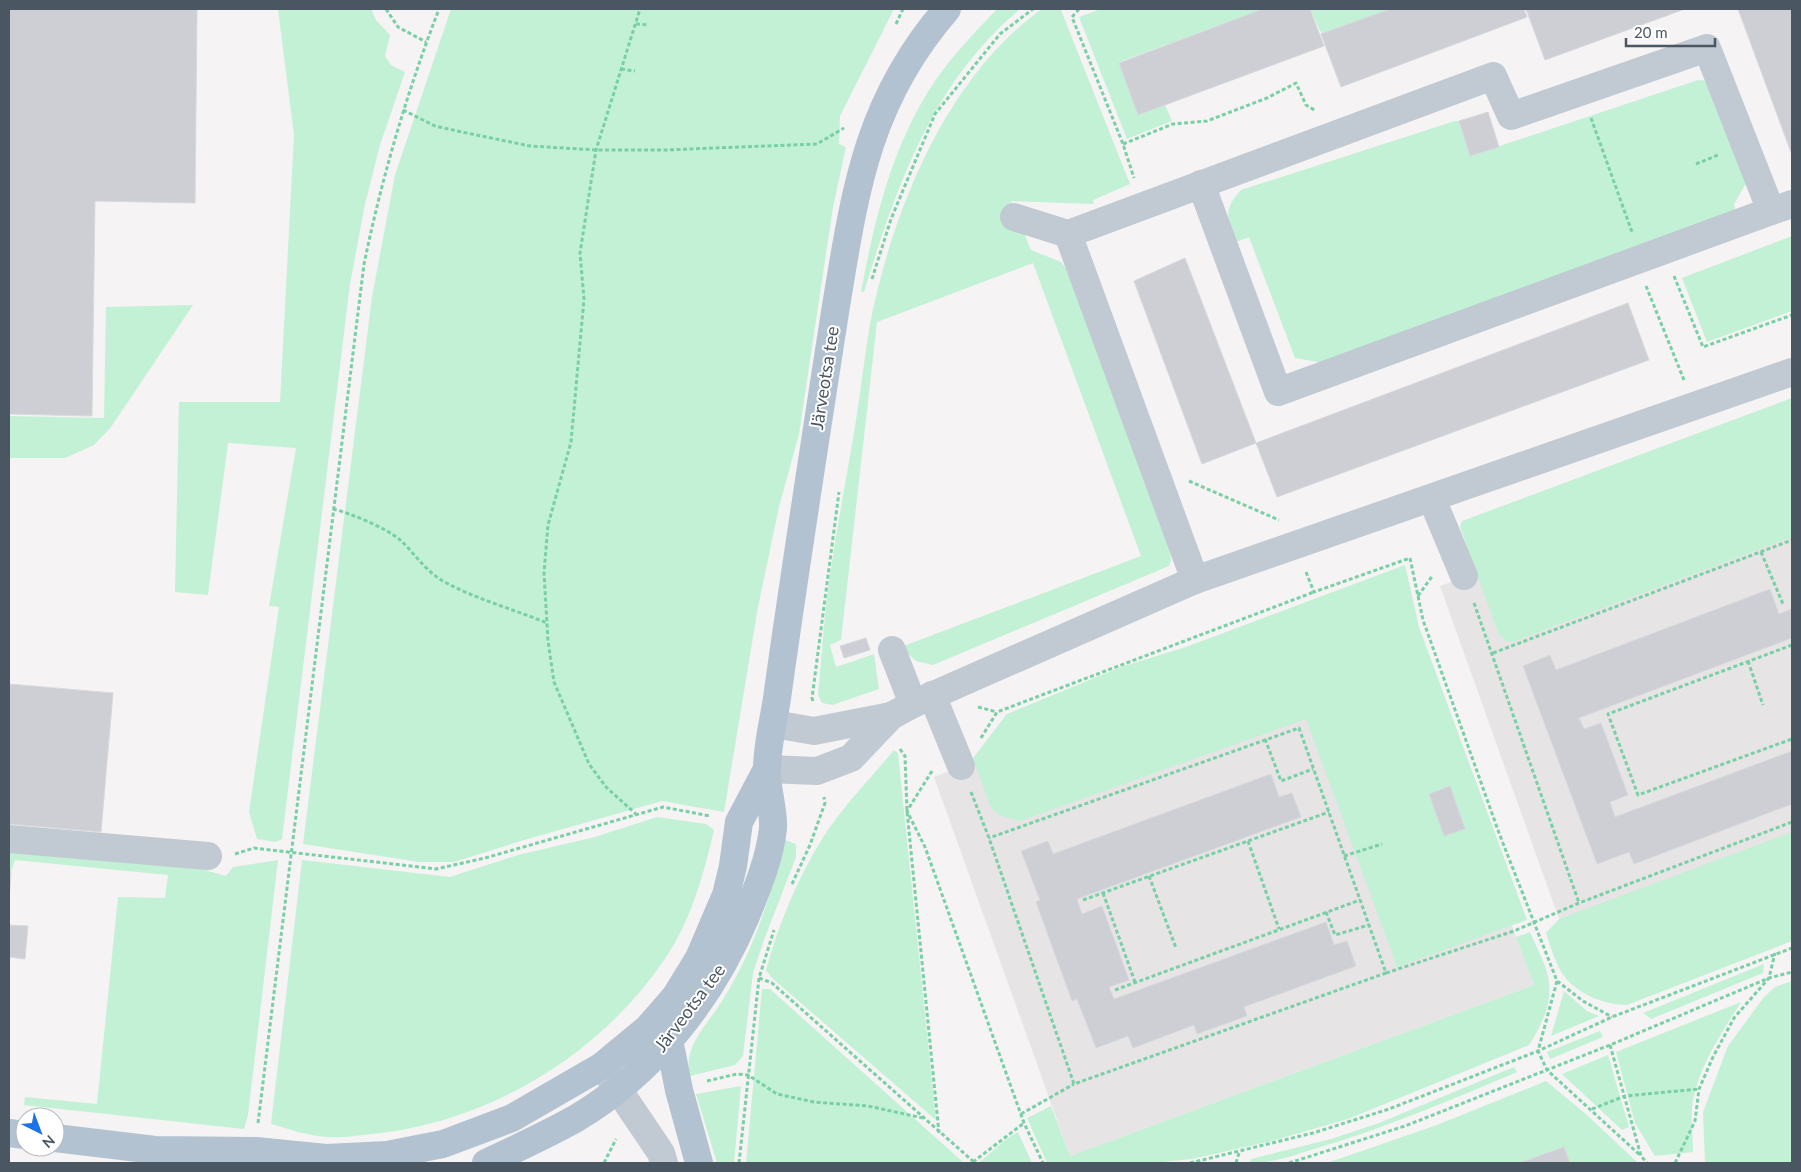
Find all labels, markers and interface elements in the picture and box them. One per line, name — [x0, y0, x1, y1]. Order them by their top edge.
scale bar — [1626, 15, 1715, 47]
text: 20 m — [1634, 23, 1668, 41]
street label: Järveotsa tee — [805, 324, 843, 431]
street label: Järveotsa tee — [649, 959, 729, 1056]
north arrow — [15, 1107, 65, 1157]
text: N — [39, 1132, 59, 1152]

